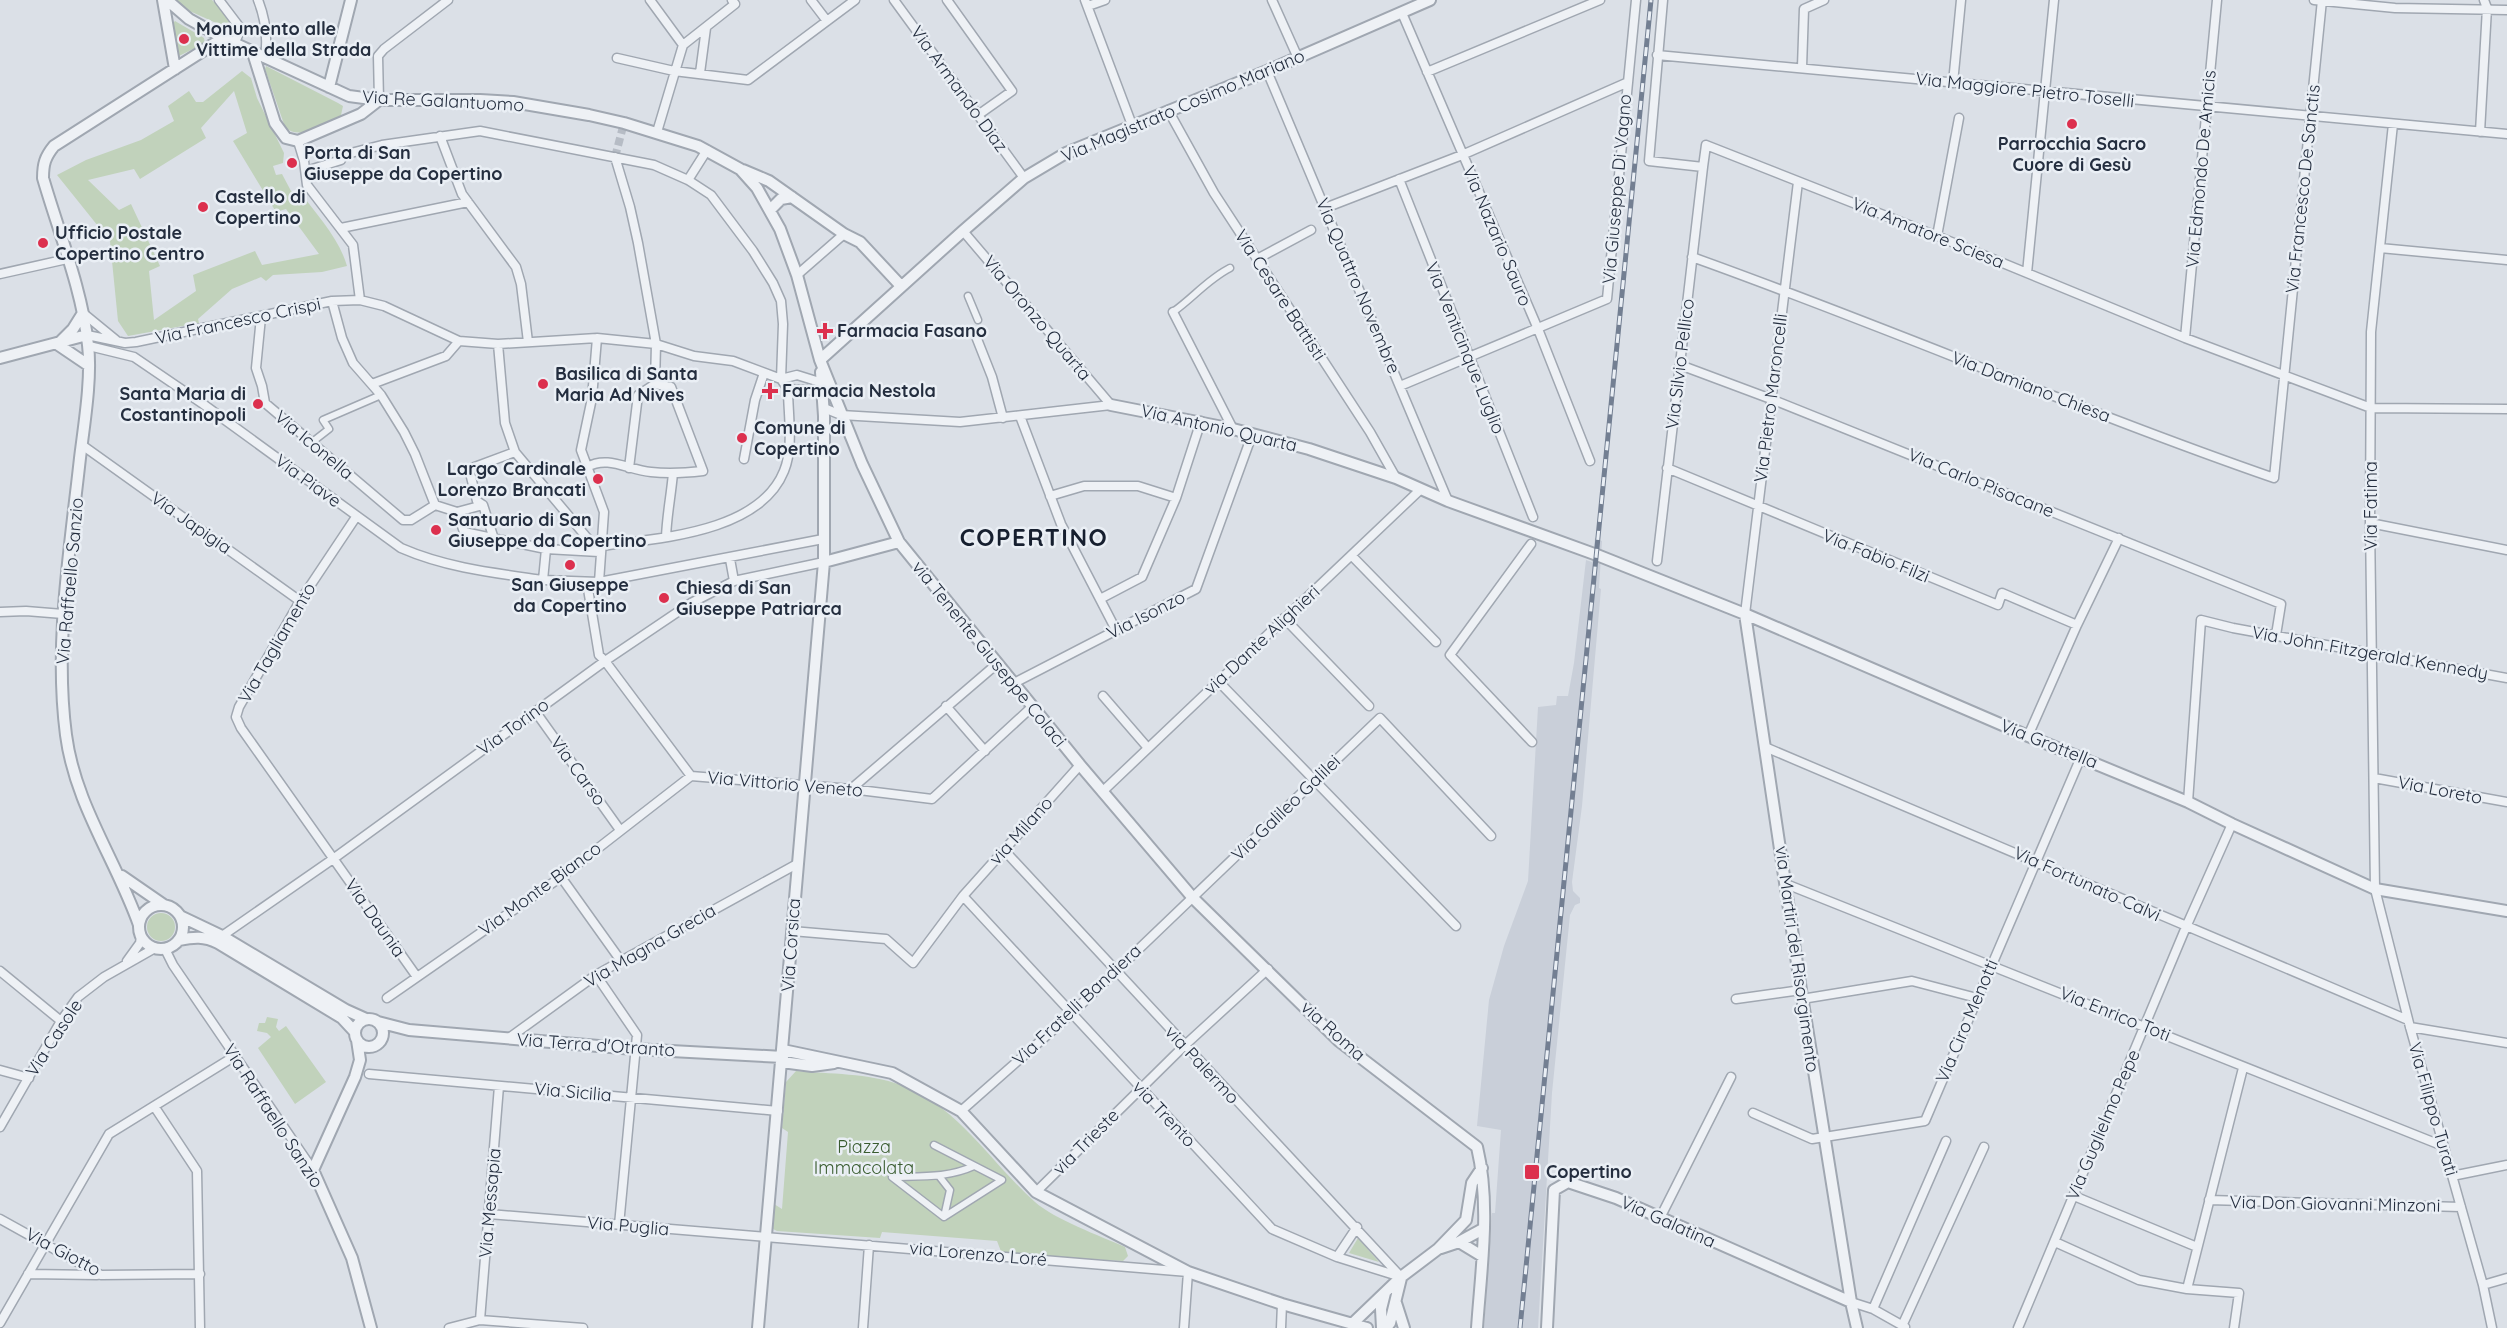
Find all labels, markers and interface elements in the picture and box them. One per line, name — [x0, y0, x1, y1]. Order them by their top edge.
place label: Monumento alle Vittime della Strada — [196, 17, 371, 61]
street label: Via Armando Diaz — [906, 21, 1013, 157]
marker: Monumento alle Vittime della Strada — [177, 32, 191, 46]
street label: Via Magistrato Cosimo Mariano — [1058, 44, 1308, 167]
street label: Via Maggiore Pietro Toselli — [1915, 67, 2136, 112]
street label: Via Edmondo De Amicis — [2180, 69, 2221, 269]
street label: Via Francesco De Sanctis — [2280, 83, 2325, 295]
street label: Via Re Galantuomo — [361, 85, 525, 116]
street label: Via Giuseppe Di Vagno — [1597, 93, 1636, 285]
marker: Parrocchia Sacro Cuore di Gesù — [2065, 117, 2079, 131]
place label: Parrocchia Sacro Cuore di Gesù — [1998, 132, 2146, 176]
place label: Porta di San Giuseppe da Copertino — [304, 141, 502, 185]
marker: Porta di San Giuseppe da Copertino — [285, 156, 299, 170]
street label: Via Nazario Sauro — [1458, 162, 1537, 309]
place label: Castello di Copertino — [215, 185, 306, 229]
street label: Via Amatore Sciesa — [1849, 192, 2008, 274]
street label: Via Quattro Novembre — [1311, 194, 1406, 377]
marker: Castello di Copertino — [196, 200, 210, 214]
place label: Ufficio Postale Copertino Centro — [55, 221, 205, 265]
street label: Via Cesare Battisti — [1229, 225, 1331, 365]
marker: Ufficio Postale Copertino Centro — [36, 236, 50, 250]
street label: Via Oronzo Quarta — [978, 250, 1096, 385]
street label: Via Venticinque Luglio — [1420, 259, 1510, 437]
street label: Via Francesco Crispi — [153, 292, 323, 349]
street label: Via Silvio Pellico — [1660, 297, 1699, 431]
street label: Via Pietro Maroncelli — [1749, 312, 1792, 484]
place label: Farmacia Fasano — [837, 319, 987, 342]
marker: Farmacia Fasano — [818, 324, 832, 338]
street label: Via Damiano Chiesa — [1948, 346, 2114, 427]
place label: Basilica di Santa Maria Ad Nives — [555, 362, 698, 406]
marker: Basilica di Santa Maria Ad Nives — [536, 377, 550, 391]
place label: Farmacia Nestola — [782, 379, 936, 402]
place label: Santa Maria di Costantinopoli — [120, 382, 246, 426]
marker: Farmacia Nestola — [763, 384, 777, 398]
marker: Santa Maria di Costantinopoli — [251, 397, 265, 411]
street label: Via Antonio Quarta — [1139, 398, 1299, 457]
street label: Via Iconella — [270, 405, 359, 484]
place label: Comune di Copertino — [754, 416, 846, 460]
marker: Comune di Copertino — [735, 431, 749, 445]
street label: Via Carlo Pisacane — [1905, 443, 2058, 522]
street label: Via Piave — [271, 449, 346, 512]
place label: Largo Cardinale Lorenzo Brancati — [437, 457, 586, 501]
street label: Via Fatima — [2359, 461, 2382, 551]
marker: Largo Cardinale Lorenzo Brancati — [591, 472, 605, 486]
street label: Via Japigia — [146, 486, 236, 559]
street label: Via Raffaello Sanzio — [51, 497, 88, 665]
place label: Santuario di San Giuseppe da Copertino — [448, 508, 646, 552]
district label: COPERTINO — [960, 522, 1108, 552]
marker: Santuario di San Giuseppe da Copertino — [429, 523, 443, 537]
street label: Via Fabio Filzi — [1819, 524, 1933, 587]
street label: via Tenente Giuseppe Colaci — [907, 556, 1072, 752]
marker: San Giuseppe da Copertino — [563, 558, 577, 572]
place label: San Giuseppe da Copertino — [511, 573, 629, 617]
place label: Chiesa di San Giuseppe Patriarca — [676, 576, 842, 620]
street label: Via Tagliamento — [233, 578, 320, 707]
street label: via Dante Alighieri — [1199, 580, 1325, 699]
street label: Via Isonzo — [1103, 585, 1189, 644]
marker: Chiesa di San Giuseppe Patriarca — [657, 591, 671, 605]
street label: Via John Fitzgerald Kennedy — [2250, 620, 2490, 685]
street label: Via Torino — [472, 693, 553, 760]
street label: Via Grottella — [1997, 714, 2101, 774]
street label: Via Carso — [545, 731, 611, 810]
street label: Via Galileo Galilei — [1226, 750, 1345, 866]
street label: Via Vittorio Veneto — [706, 765, 864, 802]
street label: Via Loreto — [2396, 770, 2484, 809]
street label: via Milano — [984, 792, 1057, 870]
street label: Via Monte Bianco — [474, 836, 606, 941]
street label: Via Fortunato Calvi — [2010, 841, 2164, 926]
street label: via Martiri del Risorgimento — [1770, 844, 1825, 1074]
street label: Via Daunia — [340, 874, 411, 961]
street label: Via Corsica — [776, 897, 805, 993]
street label: Via Magna Grecia — [580, 899, 720, 993]
street label: Via Fratelli Bandiera — [1007, 939, 1146, 1070]
street label: Via Ciro Menotti — [1930, 956, 2003, 1086]
street label: Via Enrico Toti — [2056, 981, 2174, 1046]
street label: Via Casole — [20, 995, 87, 1081]
street label: via Roma — [1296, 996, 1371, 1066]
street label: via Palermo — [1160, 1021, 1245, 1109]
street label: Via Terra d'Otranto — [516, 1027, 676, 1062]
street label: Via Raffaello Sanzio — [218, 1039, 329, 1192]
street label: Via Filippo Turati — [2403, 1039, 2464, 1178]
street label: Via Guglielmo Pepe — [2060, 1046, 2145, 1204]
street label: via Trento — [1128, 1075, 1201, 1152]
street label: Via Sicilia — [533, 1077, 613, 1106]
street label: via Trieste — [1048, 1104, 1124, 1180]
park label: Piazza Immacolata — [814, 1135, 914, 1179]
street label: Via Messapia — [473, 1147, 506, 1259]
place label: Copertino — [1546, 1160, 1632, 1183]
marker: Copertino — [1523, 1163, 1541, 1181]
street label: Via Galatina — [1617, 1190, 1719, 1253]
street label: Via Don Giovanni Minzoni — [2229, 1190, 2441, 1217]
street label: Via Puglia — [586, 1210, 670, 1241]
street label: Via Giotto — [22, 1222, 105, 1281]
street label: via Lorenzo Loré — [908, 1236, 1048, 1271]

